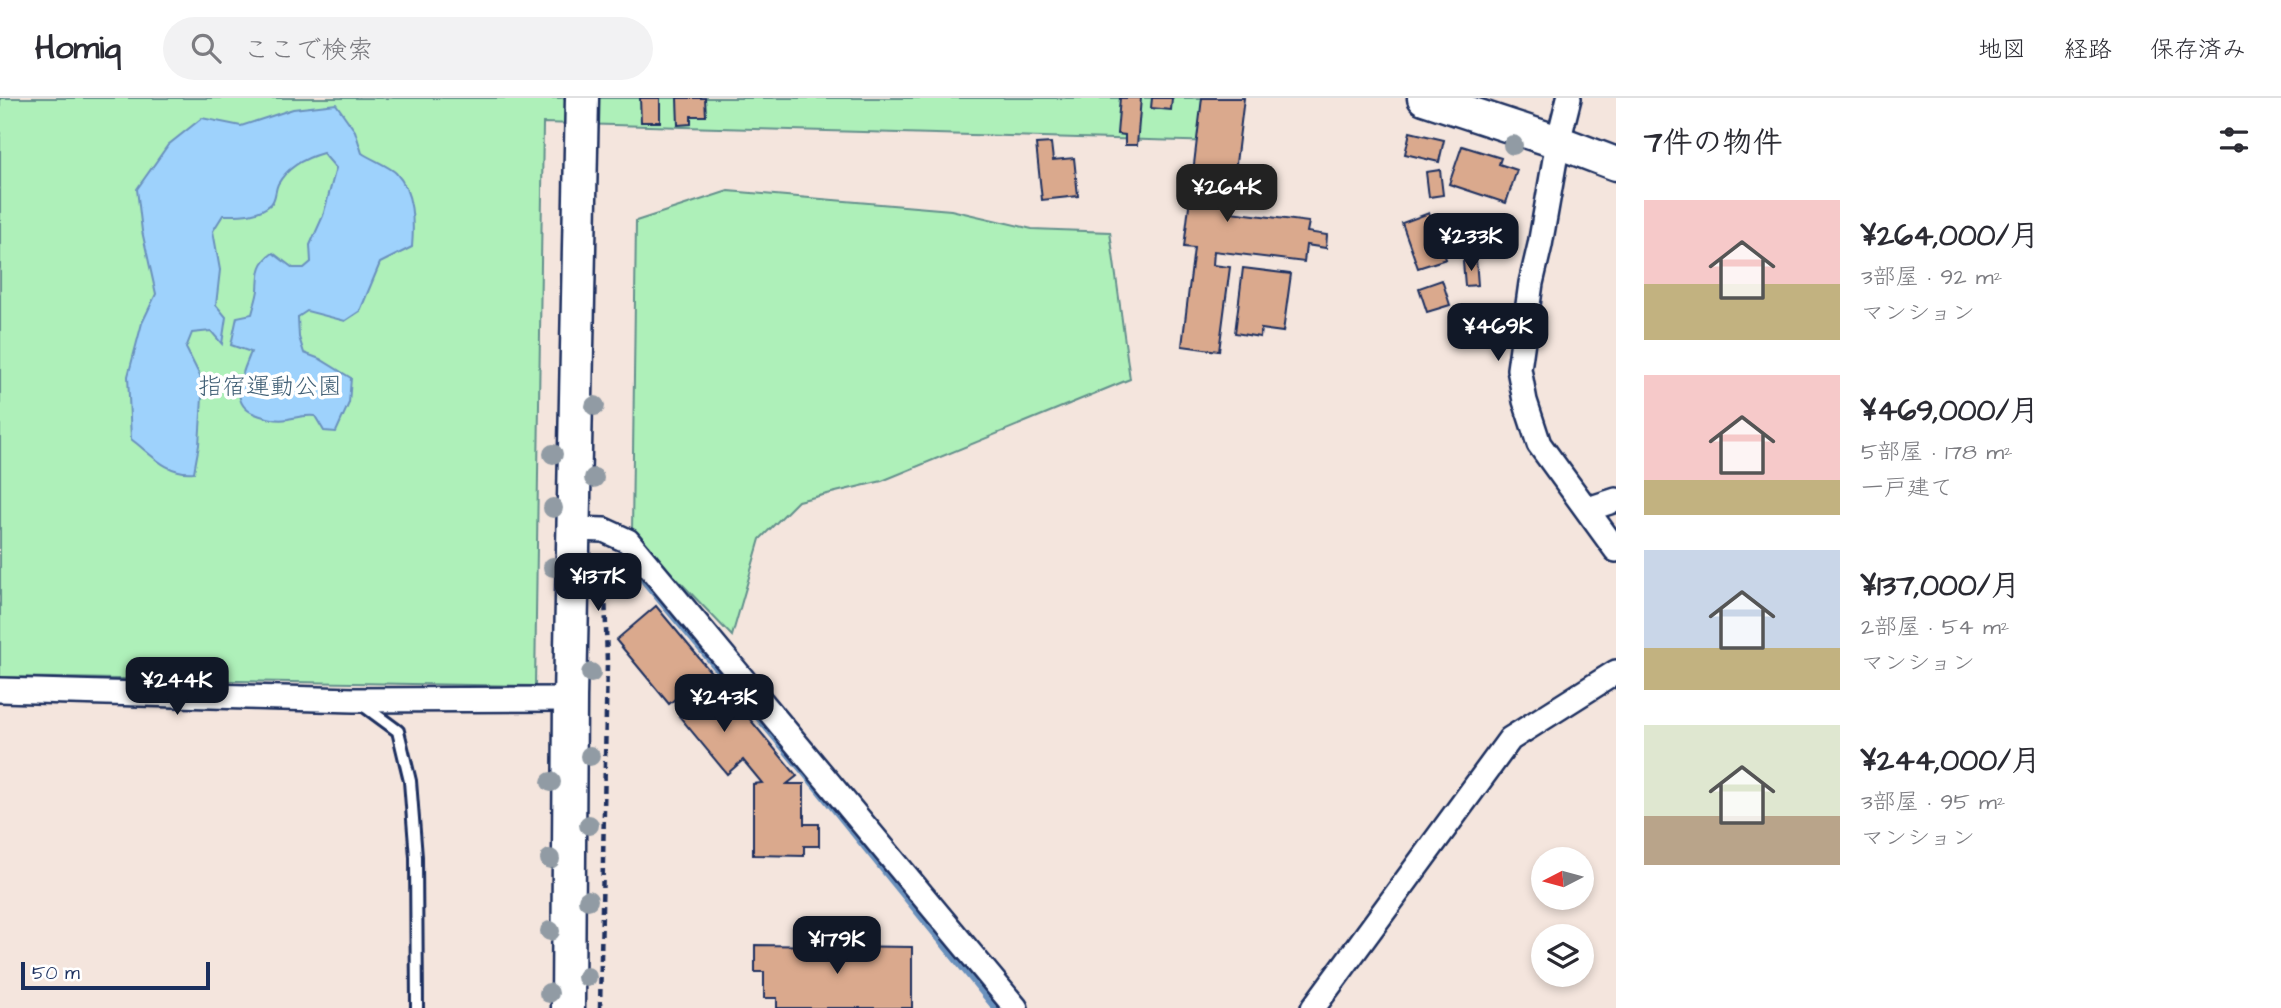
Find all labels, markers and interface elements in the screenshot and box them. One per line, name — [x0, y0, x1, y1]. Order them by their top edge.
search box — [163, 17, 653, 80]
text: Homiq — [35, 25, 121, 71]
icon: search — [187, 29, 225, 67]
text: ここで検索 — [243, 32, 373, 68]
text: 地図 — [1978, 33, 2026, 67]
text: 経路 — [2064, 33, 2112, 67]
text: 保存済み — [2150, 33, 2246, 67]
icon: filters — [2215, 121, 2253, 159]
text: 7件の物件 — [1644, 122, 1782, 164]
pin: ¥264K — [1178, 164, 1276, 224]
text: ¥264K — [1192, 171, 1262, 203]
pin: ¥233K — [1422, 214, 1520, 273]
text: ¥264,000/月 — [1861, 215, 2039, 257]
text: ¥233K — [1440, 220, 1502, 252]
icon: home — [1700, 228, 1784, 312]
text: 3部屋 · 92 m² — [1861, 261, 2002, 293]
text: マンション — [1861, 297, 1975, 329]
pin: ¥469K — [1449, 303, 1547, 363]
text: ¥469K — [1463, 310, 1533, 342]
park label: 指宿運動公園 — [198, 370, 342, 404]
text: ¥469,000/月 — [1861, 390, 2039, 432]
icon: home — [1700, 403, 1784, 487]
text: 5部屋 · 178 m² — [1861, 436, 2013, 468]
text: 一戸建て — [1861, 472, 1953, 504]
pin: ¥137K — [549, 554, 647, 613]
text: ¥137K — [570, 560, 626, 592]
text: ¥137,000/月 — [1861, 565, 2020, 607]
icon: home — [1700, 578, 1784, 662]
text: 2部屋 · 54 m² — [1861, 611, 2010, 643]
text: マンション — [1861, 647, 1975, 679]
pin: ¥244K — [128, 658, 226, 717]
text: ¥244K — [142, 664, 212, 696]
pin: ¥243K — [675, 674, 773, 734]
text: ¥243K — [691, 681, 757, 713]
text: ¥244,000/月 — [1861, 740, 2041, 782]
icon: home — [1700, 753, 1784, 837]
text: 3部屋 · 95 m² — [1861, 786, 2005, 818]
text: マンション — [1861, 822, 1975, 854]
north arrow — [1531, 847, 1594, 910]
map controls — [1531, 847, 1594, 987]
pin: ¥179K — [788, 916, 886, 976]
text: ¥179K — [809, 923, 865, 955]
button: layers — [1531, 924, 1594, 987]
scale bar — [21, 959, 210, 991]
text: 50 m — [32, 960, 80, 987]

